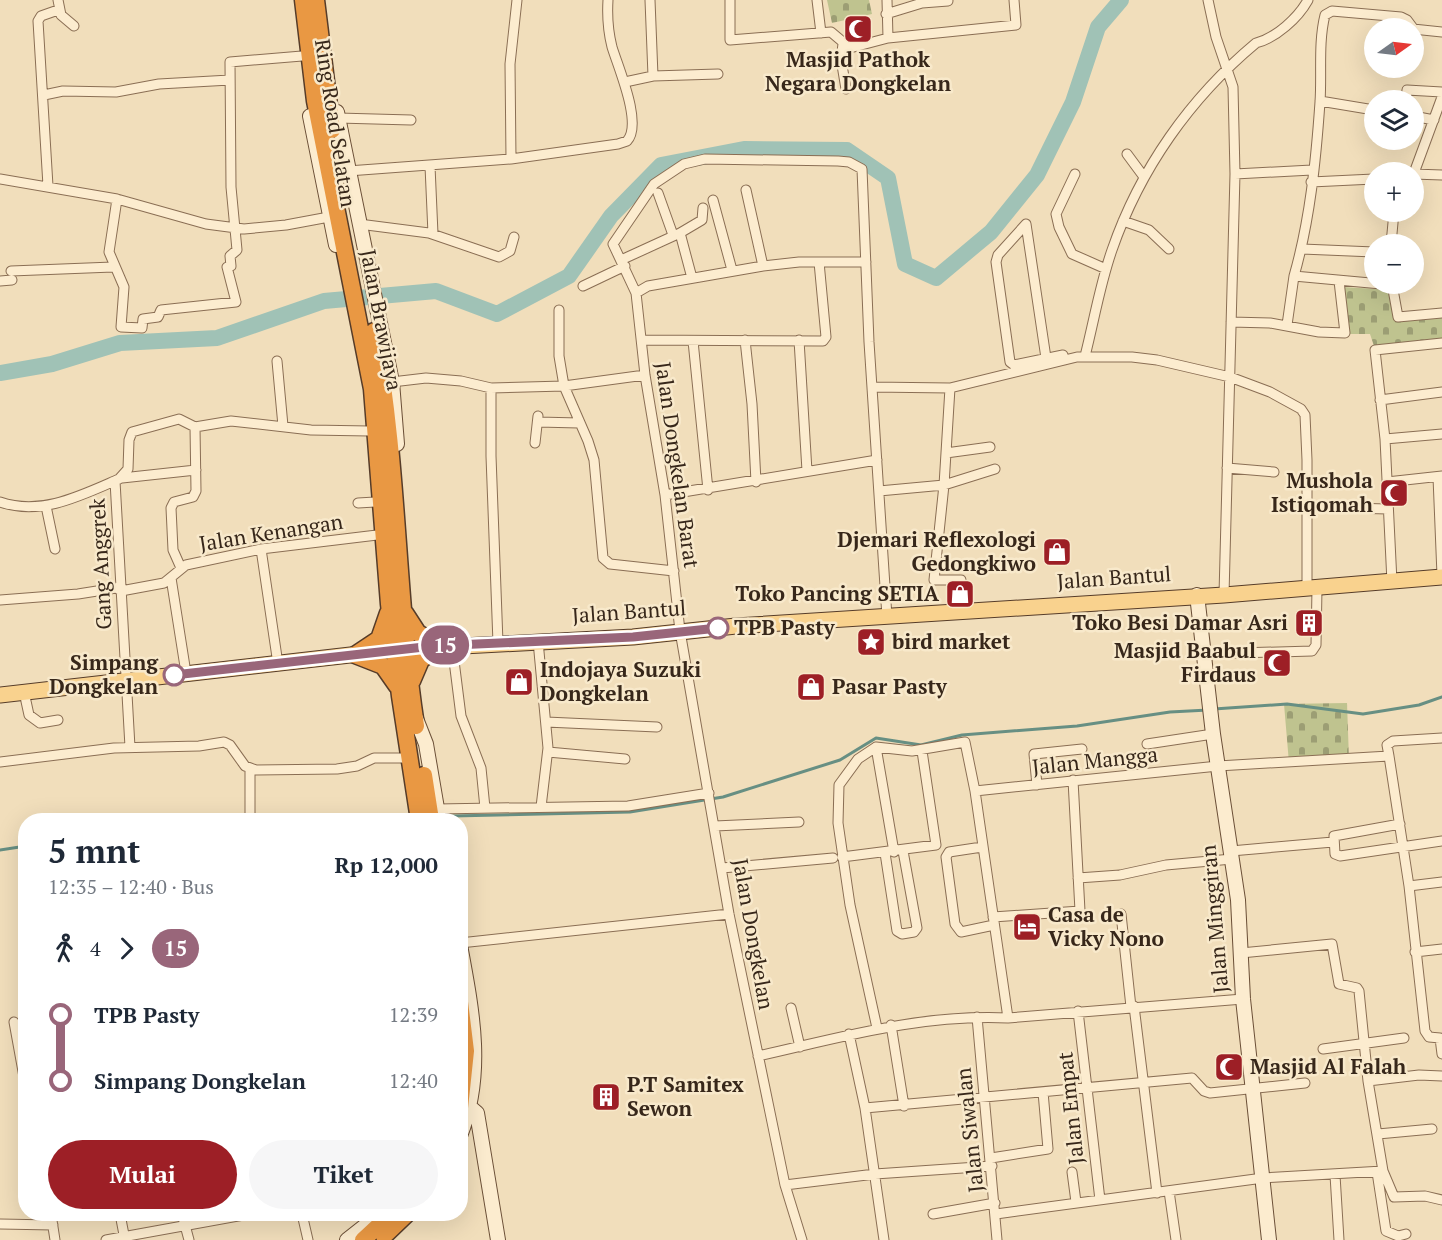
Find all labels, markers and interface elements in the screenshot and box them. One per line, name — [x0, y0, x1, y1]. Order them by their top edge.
mosque icon: Masjid Pathok Negara Dongkelan — [842, 13, 874, 45]
north arrow — [1364, 18, 1424, 78]
map controls — [1364, 18, 1424, 294]
street label: Ring Road Selatan — [309, 37, 363, 209]
place label: Masjid Pathok Negara Dongkelan — [765, 45, 951, 97]
button: layers — [1364, 90, 1424, 150]
button: + — [1364, 162, 1424, 222]
button: − — [1364, 234, 1424, 294]
street label: Jalan Brawijaya — [355, 247, 409, 393]
street label: Jalan Dongkelan Barat — [650, 360, 706, 570]
place label: Mushola Istiqomah — [1271, 466, 1374, 518]
mosque icon: Mushola Istiqomah — [1378, 477, 1410, 509]
street label: Gang Anggrek — [83, 497, 117, 631]
street label: Jalan Kenangan — [197, 507, 345, 557]
place label: Djemari Reflexologi Gedongkiwo — [837, 525, 1036, 577]
shop icon: Djemari Reflexologi Gedongkiwo — [1041, 536, 1073, 568]
street label: Jalan Bantul — [1056, 559, 1172, 595]
shop icon: Toko Pancing SETIA — [944, 578, 976, 610]
place label: Toko Pancing SETIA — [735, 579, 940, 607]
street label: Jalan Bantul — [571, 593, 687, 629]
building icon: Toko Besi Damar Asri — [1293, 607, 1325, 639]
place label: Toko Besi Damar Asri — [1072, 608, 1288, 636]
place label: TPB Pasty — [734, 613, 836, 641]
marker: TPB Pasty — [707, 617, 729, 639]
line badge: 15 — [418, 626, 472, 664]
place icon: bird market — [855, 626, 887, 658]
place label: bird market — [891, 627, 1011, 655]
text: 15 — [433, 631, 457, 659]
place label: Masjid Baabul Firdaus — [1114, 636, 1256, 688]
mosque icon: Masjid Baabul Firdaus — [1261, 647, 1293, 679]
place label: Simpang Dongkelan — [49, 648, 159, 700]
place label: Indojaya Suzuki Dongkelan — [540, 655, 701, 707]
marker: Simpang Dongkelan — [163, 664, 185, 686]
shop icon: Indojaya Suzuki Dongkelan — [503, 666, 535, 698]
shop icon: Pasar Pasty — [795, 671, 827, 703]
place label: Pasar Pasty — [832, 672, 948, 700]
street label: Jalan Mangga — [1031, 739, 1160, 781]
text: 5 mnt — [48, 829, 140, 872]
street label: Jalan Minggiran — [1194, 843, 1234, 994]
text: Rp 12,000 — [334, 850, 438, 879]
street label: Jalan Dongkelan — [727, 856, 781, 1012]
text: 12:35 – 12:40 · Bus — [48, 873, 214, 900]
place label: Casa de Vicky Nono — [1048, 900, 1164, 952]
hotel icon: Casa de Vicky Nono — [1011, 911, 1043, 943]
icon: walk — [48, 932, 81, 965]
icon: forward — [110, 932, 143, 965]
text: 15 — [164, 934, 187, 962]
text: 4 — [90, 935, 101, 962]
text: TPB Pasty — [94, 1000, 199, 1029]
text: 12:39 — [389, 1001, 438, 1028]
street label: Jalan Empat — [1050, 1050, 1090, 1166]
mosque icon: Masjid Al Falah — [1213, 1051, 1245, 1083]
place label: Masjid Al Falah — [1250, 1052, 1407, 1080]
text: Simpang Dongkelan — [94, 1066, 306, 1095]
street label: Jalan Siwalan — [948, 1066, 989, 1194]
text: 12:40 — [389, 1067, 438, 1094]
place label: P.T Samitex Sewon — [627, 1070, 744, 1122]
building icon: P.T Samitex Sewon — [590, 1081, 622, 1113]
button: Mulai — [48, 1140, 237, 1209]
button: Tiket — [249, 1140, 438, 1209]

